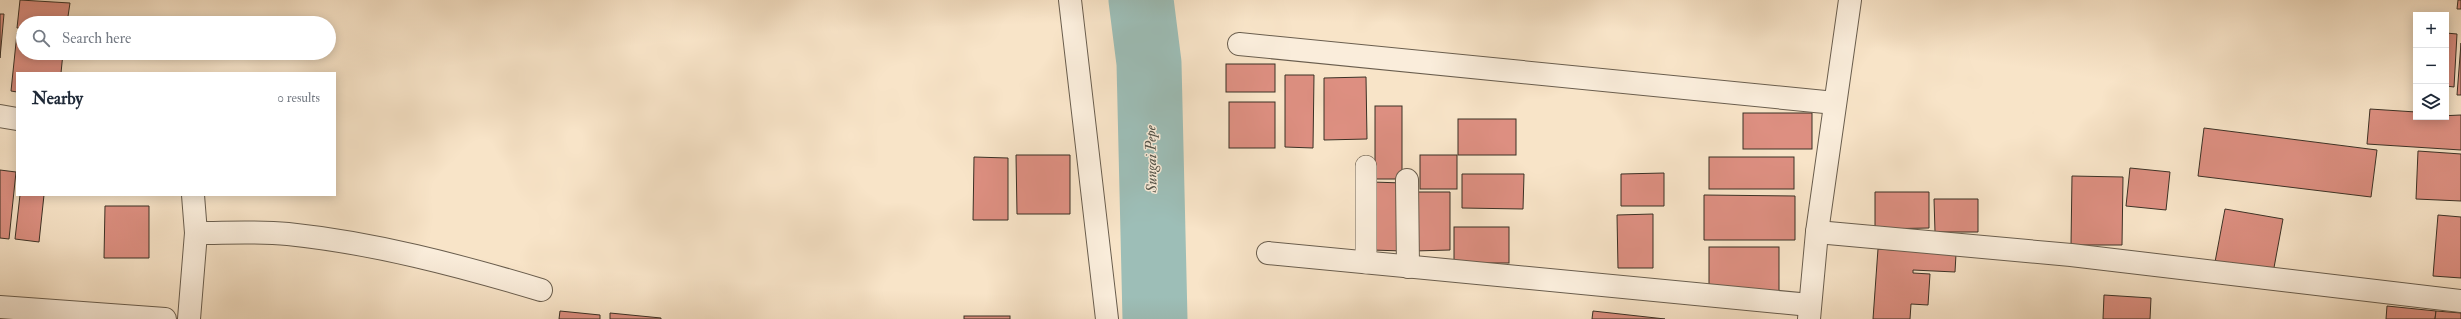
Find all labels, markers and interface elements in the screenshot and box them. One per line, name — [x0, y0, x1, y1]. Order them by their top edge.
map controls — [2413, 12, 2449, 120]
button: + — [2413, 12, 2449, 48]
search box — [16, 16, 336, 60]
icon: search — [30, 27, 52, 49]
text: Search here — [62, 29, 131, 48]
button: − — [2413, 48, 2449, 84]
button: layers — [2413, 84, 2449, 120]
text: Nearby — [32, 88, 83, 109]
text: 0 results — [277, 90, 320, 106]
water label: Sungai Pepe — [1141, 124, 1162, 194]

